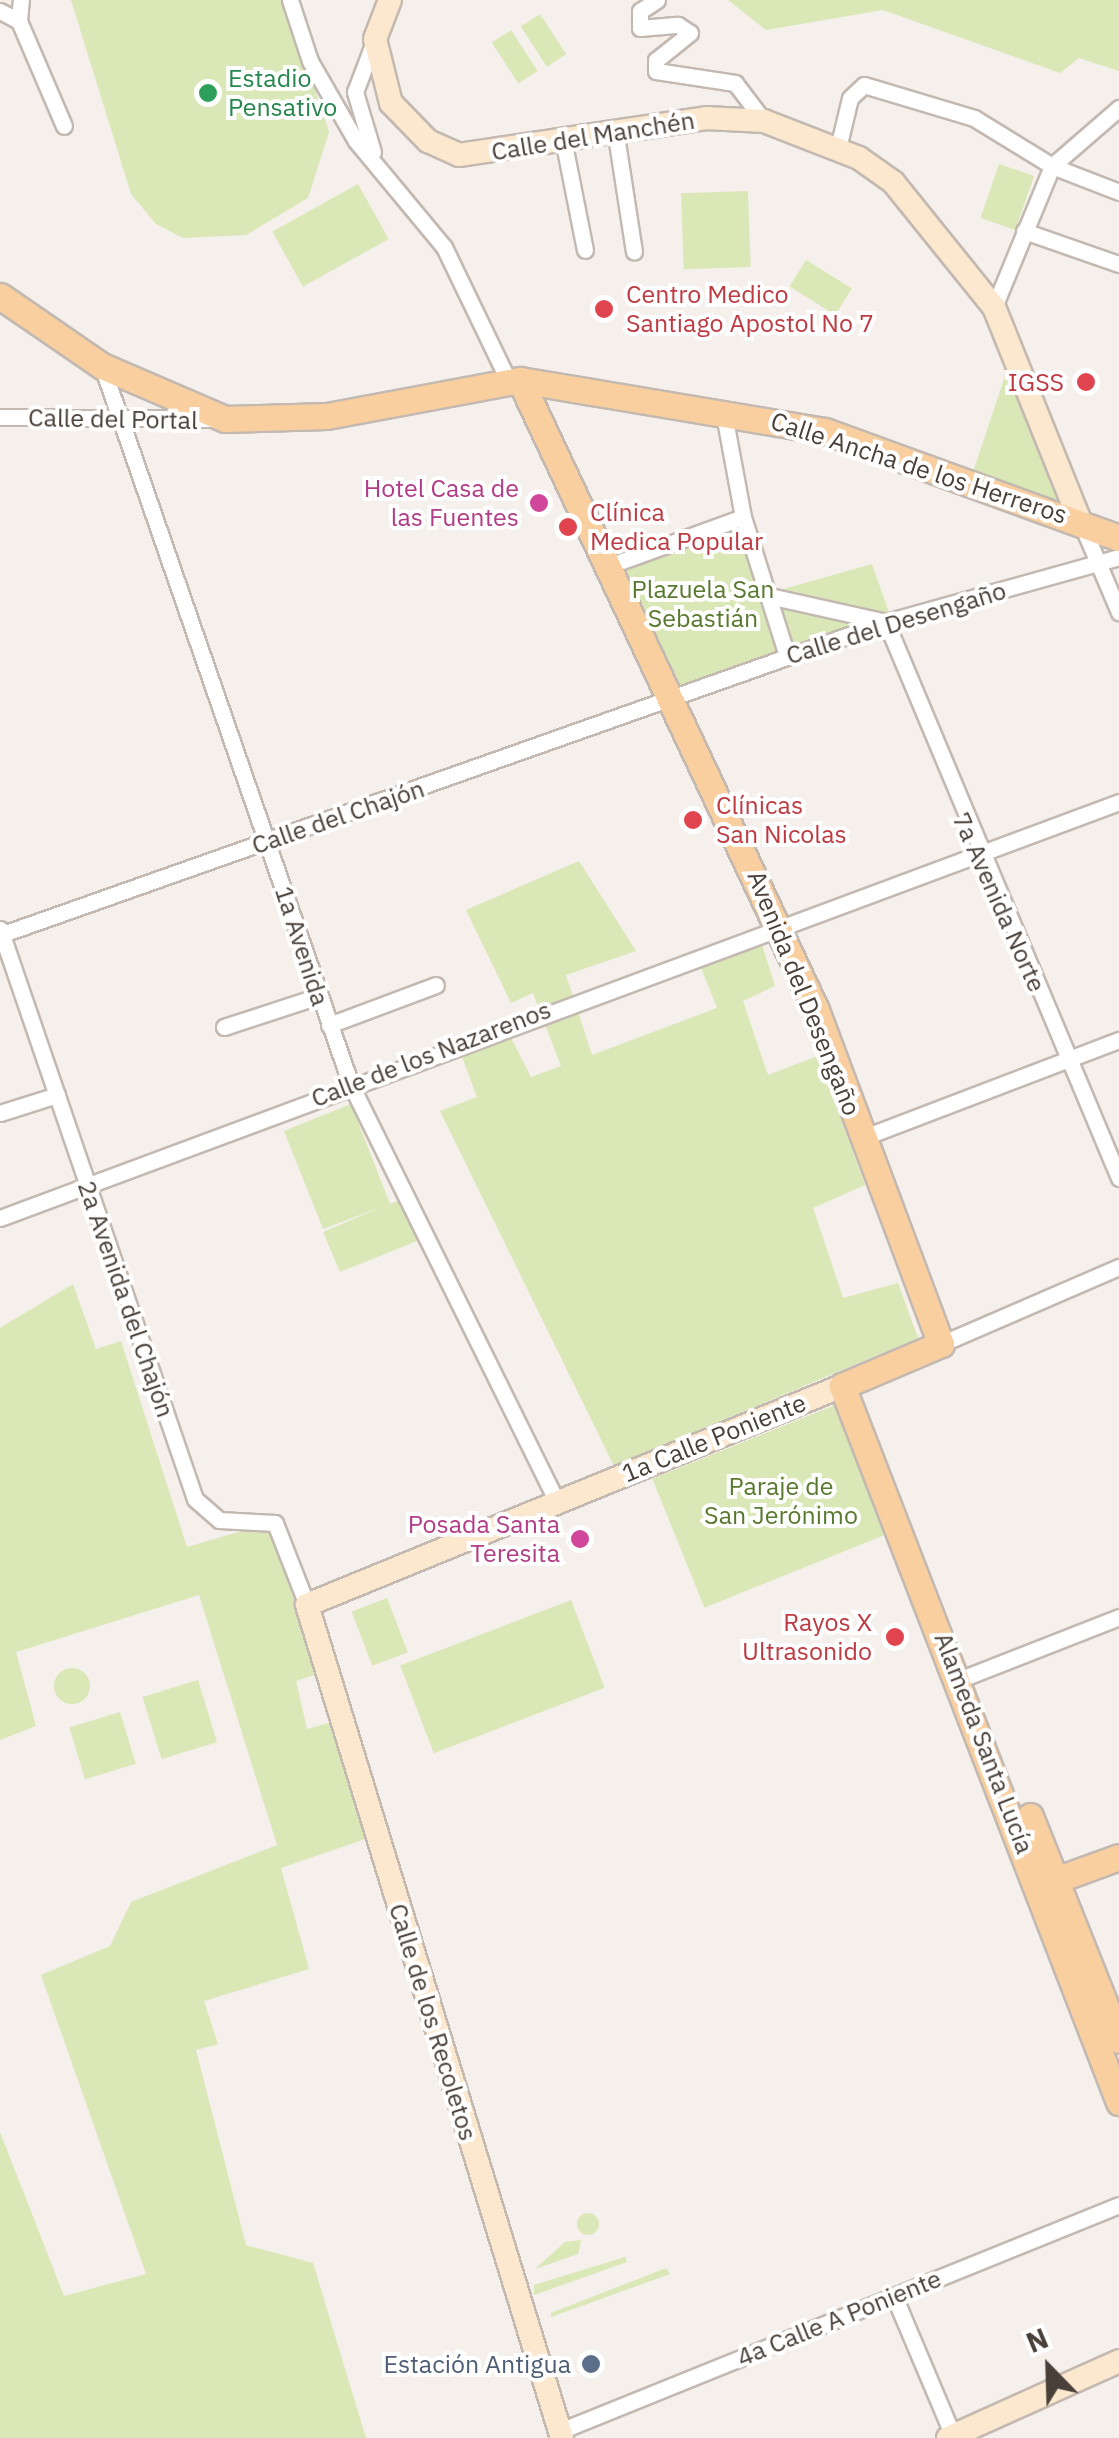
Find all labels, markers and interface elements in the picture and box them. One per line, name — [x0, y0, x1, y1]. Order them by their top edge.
place label: Estadio Pensativo — [228, 64, 337, 123]
marker: Estadio Pensativo — [197, 82, 219, 104]
street label: Calle del Manchén — [489, 105, 697, 167]
place label: Centro Medico Santiago Apostol No 7 — [626, 280, 874, 339]
marker: Centro Medico Santiago Apostol No 7 — [591, 296, 617, 322]
place label: IGSS — [1008, 367, 1064, 397]
marker: IGSS — [1073, 369, 1099, 395]
street label: Calle del Portal — [28, 403, 198, 435]
street label: Calle Ancha de los Herreros — [767, 406, 1071, 530]
place label: Hotel Casa de las Fuentes — [364, 474, 519, 533]
marker: Hotel Casa de las Fuentes — [528, 492, 550, 514]
place label: Clínica Medica Popular — [590, 498, 763, 557]
marker: Clínica Medica Popular — [555, 514, 581, 540]
park label: Plazuela San Sebastián — [632, 575, 774, 634]
street label: Calle del Desengaño — [783, 575, 1009, 671]
street label: Calle del Chajón — [248, 773, 428, 861]
place label: Clínicas San Nicolas — [716, 791, 847, 850]
marker: Clínicas San Nicolas — [680, 807, 706, 833]
street label: 7a Avenida Norte — [946, 808, 1052, 996]
street label: Avenida del Desengaño — [741, 866, 867, 1120]
street label: 1a Avenida — [269, 882, 335, 1010]
street label: Calle de los Nazarenos — [307, 994, 555, 1114]
street label: 2a Avenida del Chajón — [71, 1177, 181, 1421]
street label: 1a Calle Poniente — [618, 1387, 810, 1489]
park label: Paraje de San Jerónimo — [704, 1472, 858, 1531]
place label: Posada Santa Teresita — [408, 1510, 560, 1569]
marker: Posada Santa Teresita — [569, 1528, 591, 1550]
place label: Rayos X Ultrasonido — [742, 1608, 872, 1667]
marker: Rayos X Ultrasonido — [882, 1624, 908, 1650]
street label: Alameda Santa Lucía — [928, 1628, 1040, 1858]
street label: Calle de los Recoletos — [383, 1900, 483, 2144]
street label: 4a Calle A Poniente — [733, 2263, 945, 2373]
north arrow — [999, 2318, 1099, 2418]
text: N — [1021, 2319, 1054, 2361]
place label: Estación Antigua — [383, 2349, 571, 2379]
marker: Estación Antigua — [580, 2353, 602, 2375]

